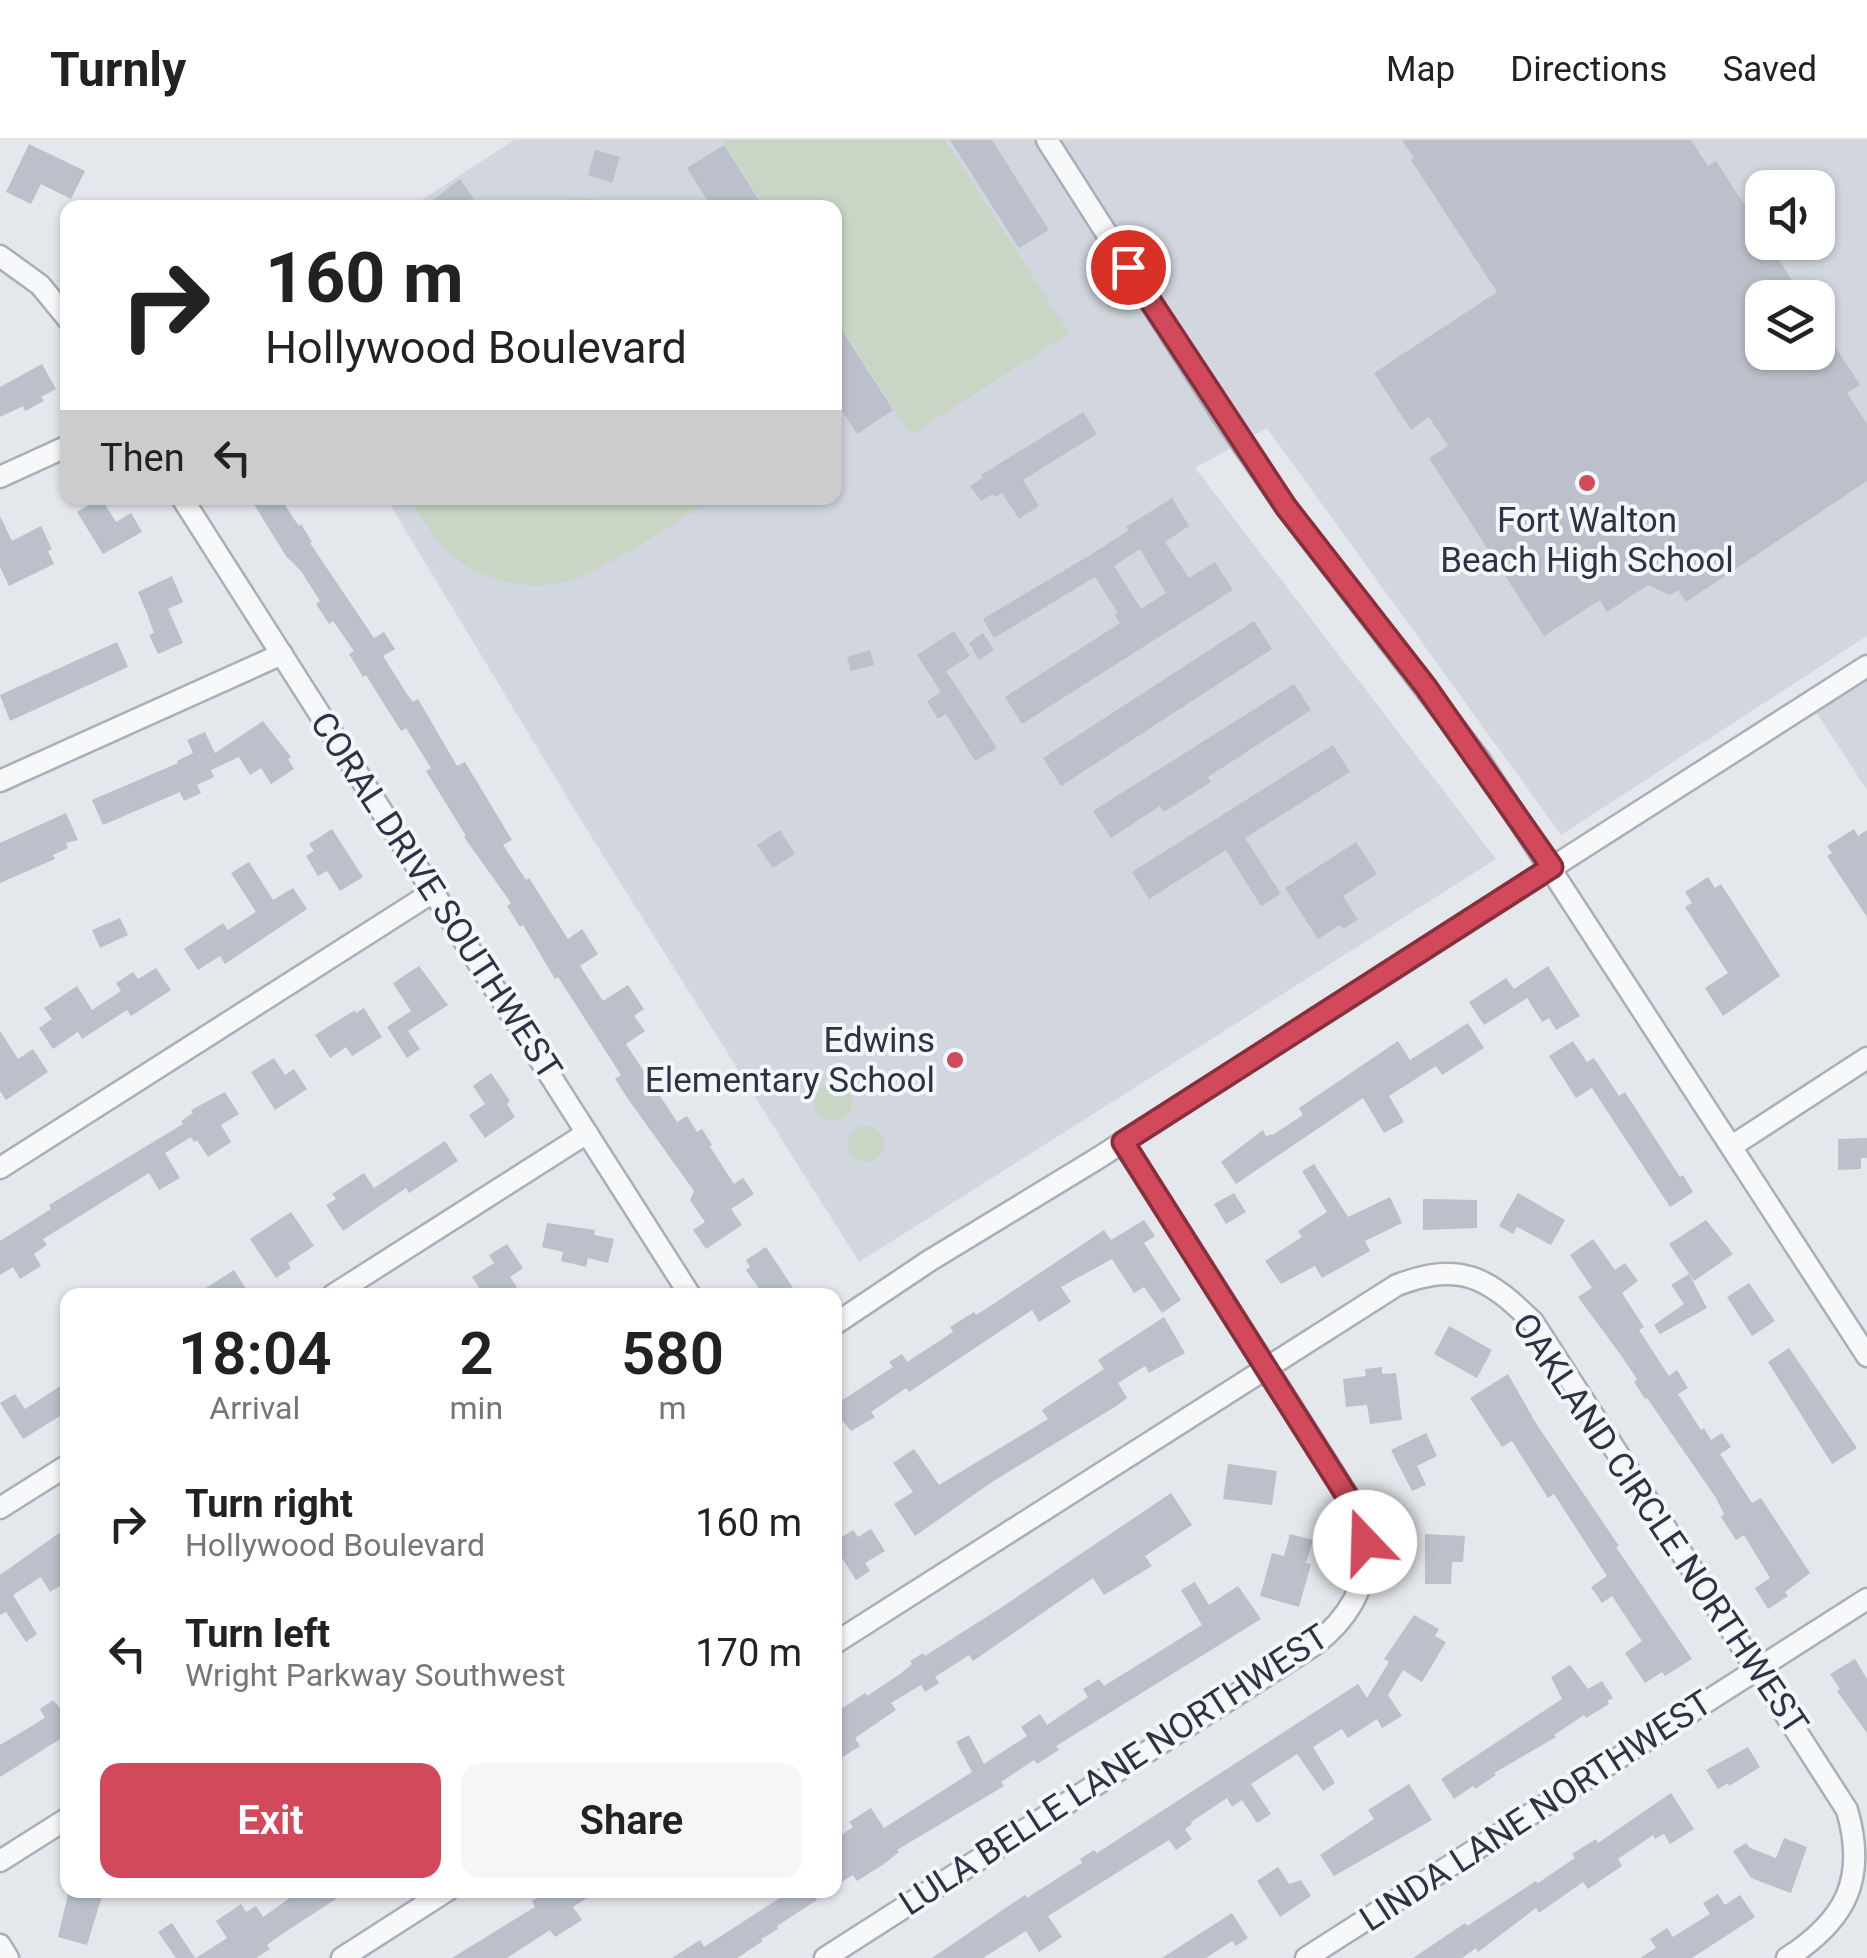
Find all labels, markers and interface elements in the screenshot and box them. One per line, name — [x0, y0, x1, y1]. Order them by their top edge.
text: Turnly — [50, 41, 186, 98]
text: Map — [1386, 49, 1455, 90]
text: Directions — [1510, 49, 1667, 90]
text: Saved — [1722, 49, 1817, 90]
map controls — [1745, 170, 1835, 370]
button: sound — [1745, 170, 1835, 260]
pin — [1086, 225, 1171, 310]
text: 160 m — [265, 237, 464, 319]
icon: right — [100, 240, 230, 370]
icon: arrive — [1101, 240, 1156, 295]
button: layers — [1745, 280, 1835, 370]
text: Hollywood Boulevard — [265, 321, 687, 374]
icon: left — [205, 430, 260, 485]
text: Then — [100, 436, 185, 480]
marker: Fort Walton Beach High School — [1576, 472, 1598, 494]
place label: Fort Walton Beach High School — [1440, 500, 1734, 581]
street label: CORAL DRIVE SOUTHWEST — [302, 705, 570, 1087]
place label: Edwins Elementary School — [645, 1020, 935, 1101]
marker: Edwins Elementary School — [944, 1049, 966, 1071]
street label: OAKLAND CIRCLE NORTHWEST — [1504, 1306, 1817, 1742]
text: 18:04 — [178, 1318, 332, 1389]
text: 2 — [459, 1318, 493, 1389]
text: 580 — [621, 1318, 724, 1389]
text: Arrival — [209, 1389, 300, 1427]
text: min — [450, 1389, 503, 1427]
text: m — [658, 1389, 687, 1427]
text: Turn right — [185, 1482, 353, 1526]
position arrow — [1313, 1490, 1417, 1594]
icon: right — [100, 1496, 155, 1551]
text: 160 m — [695, 1501, 802, 1545]
text: Hollywood Boulevard — [185, 1526, 485, 1564]
text: Turn left — [185, 1612, 330, 1656]
street label: LULA BELLE LANE NORTHWEST — [892, 1616, 1336, 1924]
icon: left — [100, 1626, 155, 1681]
text: 170 m — [695, 1631, 802, 1675]
text: Wright Parkway Southwest — [185, 1656, 565, 1694]
street label: LINDA LANE NORTHWEST — [1353, 1682, 1719, 1940]
button: Exit — [100, 1763, 441, 1878]
button: Share — [461, 1763, 802, 1878]

